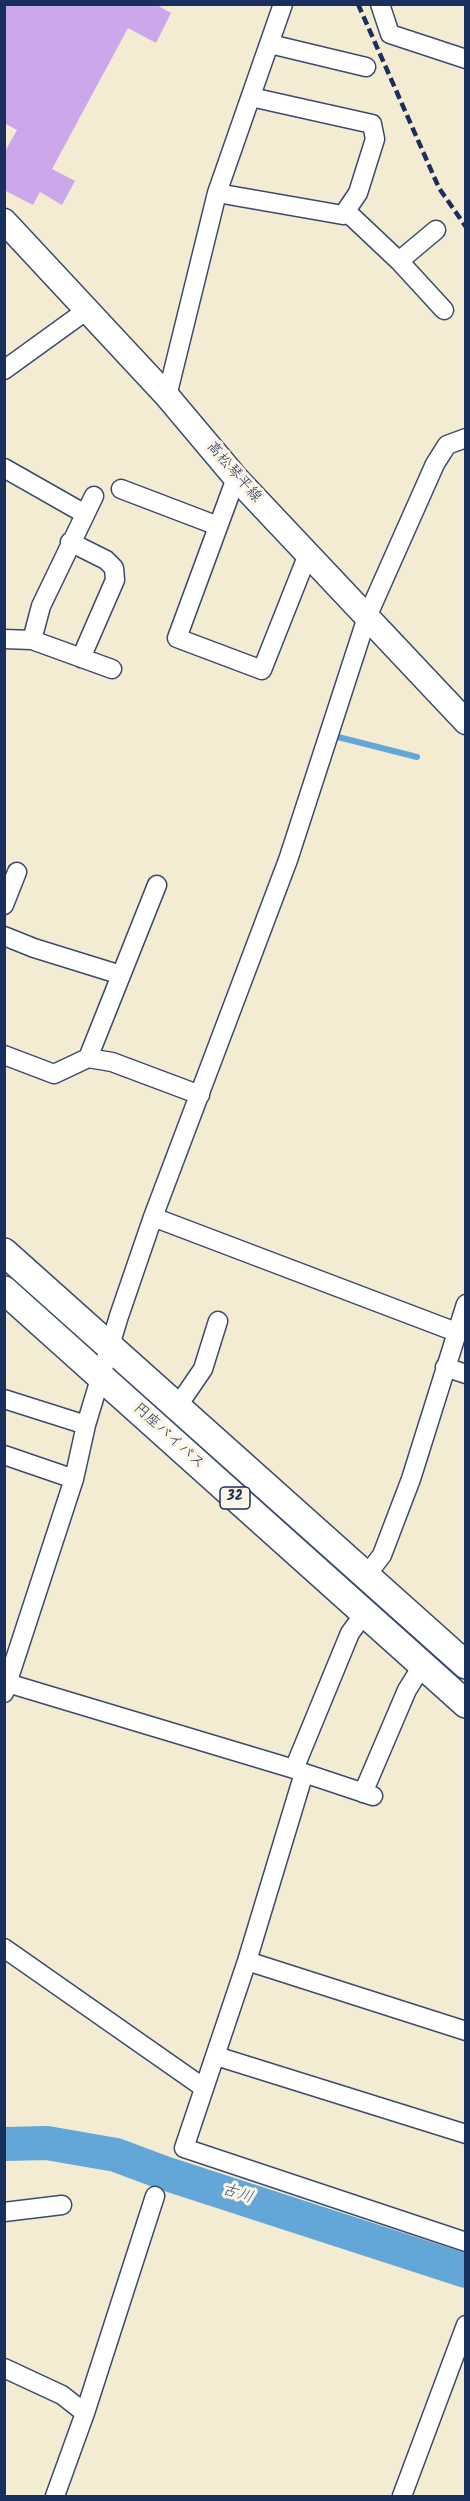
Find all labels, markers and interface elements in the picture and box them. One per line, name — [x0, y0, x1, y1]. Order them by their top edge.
street label: 高松琴平線 — [202, 439, 264, 507]
street label: 円座バイパス — [129, 1400, 207, 1474]
road number: 32 — [220, 1487, 250, 1509]
water label: 古川 — [219, 2181, 255, 2209]

